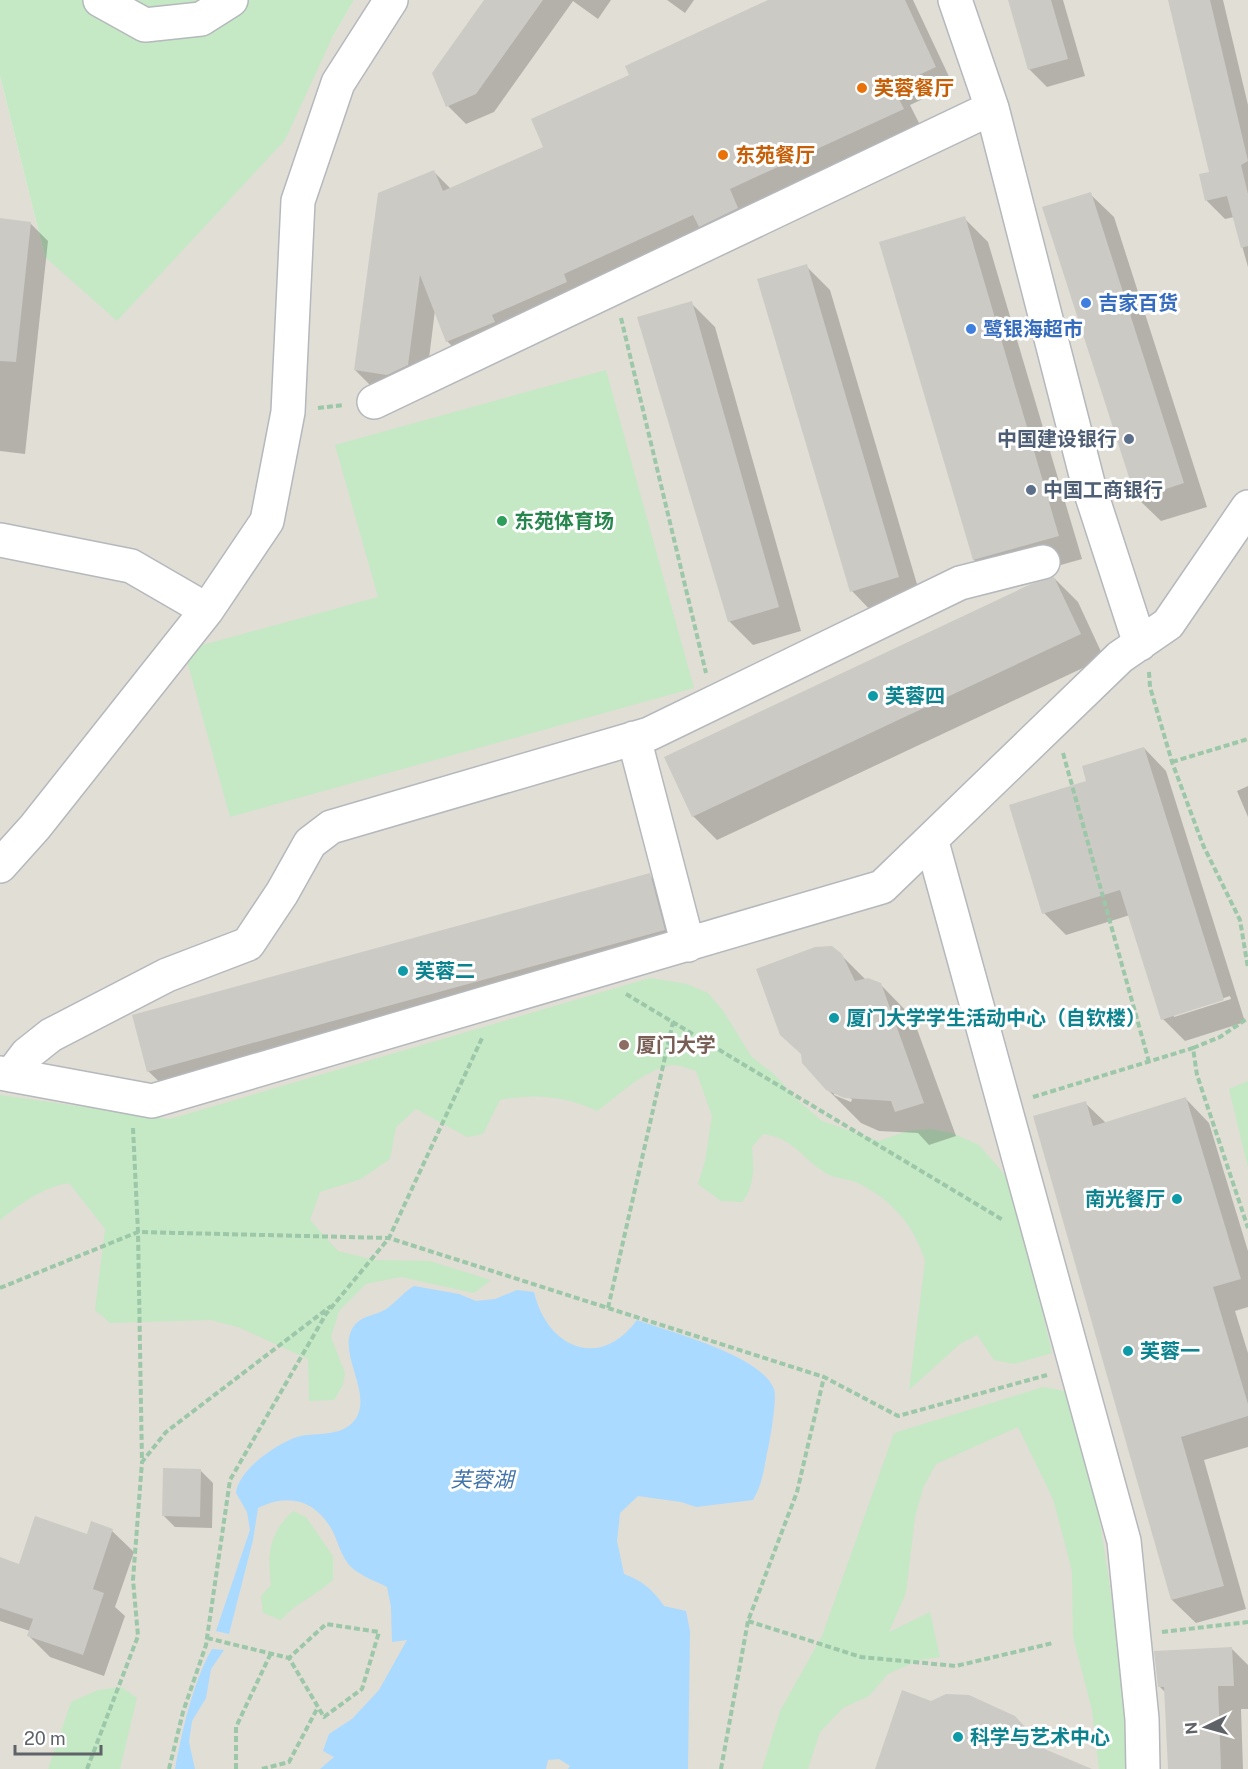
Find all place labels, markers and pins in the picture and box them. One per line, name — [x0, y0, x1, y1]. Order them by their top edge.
place label: 芙蓉餐厅 — [874, 76, 954, 100]
marker: 芙蓉餐厅 — [855, 81, 869, 95]
place label: 东苑餐厅 — [735, 143, 815, 167]
marker: 东苑餐厅 — [716, 148, 730, 162]
place label: 吉家百货 — [1098, 291, 1178, 315]
marker: 吉家百货 — [1079, 296, 1093, 310]
place label: 鹭银海超市 — [983, 317, 1083, 341]
marker: 鹭银海超市 — [964, 322, 978, 336]
place label: 中国建设银行 — [997, 427, 1117, 451]
marker: 中国建设银行 — [1122, 432, 1136, 446]
place label: 中国工商银行 — [1043, 478, 1163, 502]
marker: 中国工商银行 — [1024, 483, 1038, 497]
place label: 东苑体育场 — [514, 509, 614, 533]
marker: 东苑体育场 — [495, 514, 509, 528]
place label: 芙蓉四 — [885, 684, 945, 708]
marker: 芙蓉四 — [866, 689, 880, 703]
place label: 芙蓉二 — [415, 959, 475, 983]
marker: 芙蓉二 — [396, 964, 410, 978]
place label: 厦门大学学生活动中心（自钦楼） — [846, 1006, 1146, 1030]
marker: 厦门大学学生活动中心（自钦楼） — [827, 1011, 841, 1025]
place label: 厦门大学 — [636, 1033, 716, 1057]
marker: 厦门大学 — [617, 1038, 631, 1052]
place label: 南光餐厅 — [1085, 1187, 1165, 1211]
marker: 南光餐厅 — [1170, 1192, 1184, 1206]
place label: 芙蓉一 — [1140, 1339, 1200, 1363]
marker: 芙蓉一 — [1121, 1344, 1135, 1358]
place label: 科学与艺术中心 — [970, 1725, 1110, 1749]
marker: 科学与艺术中心 — [951, 1730, 965, 1744]

